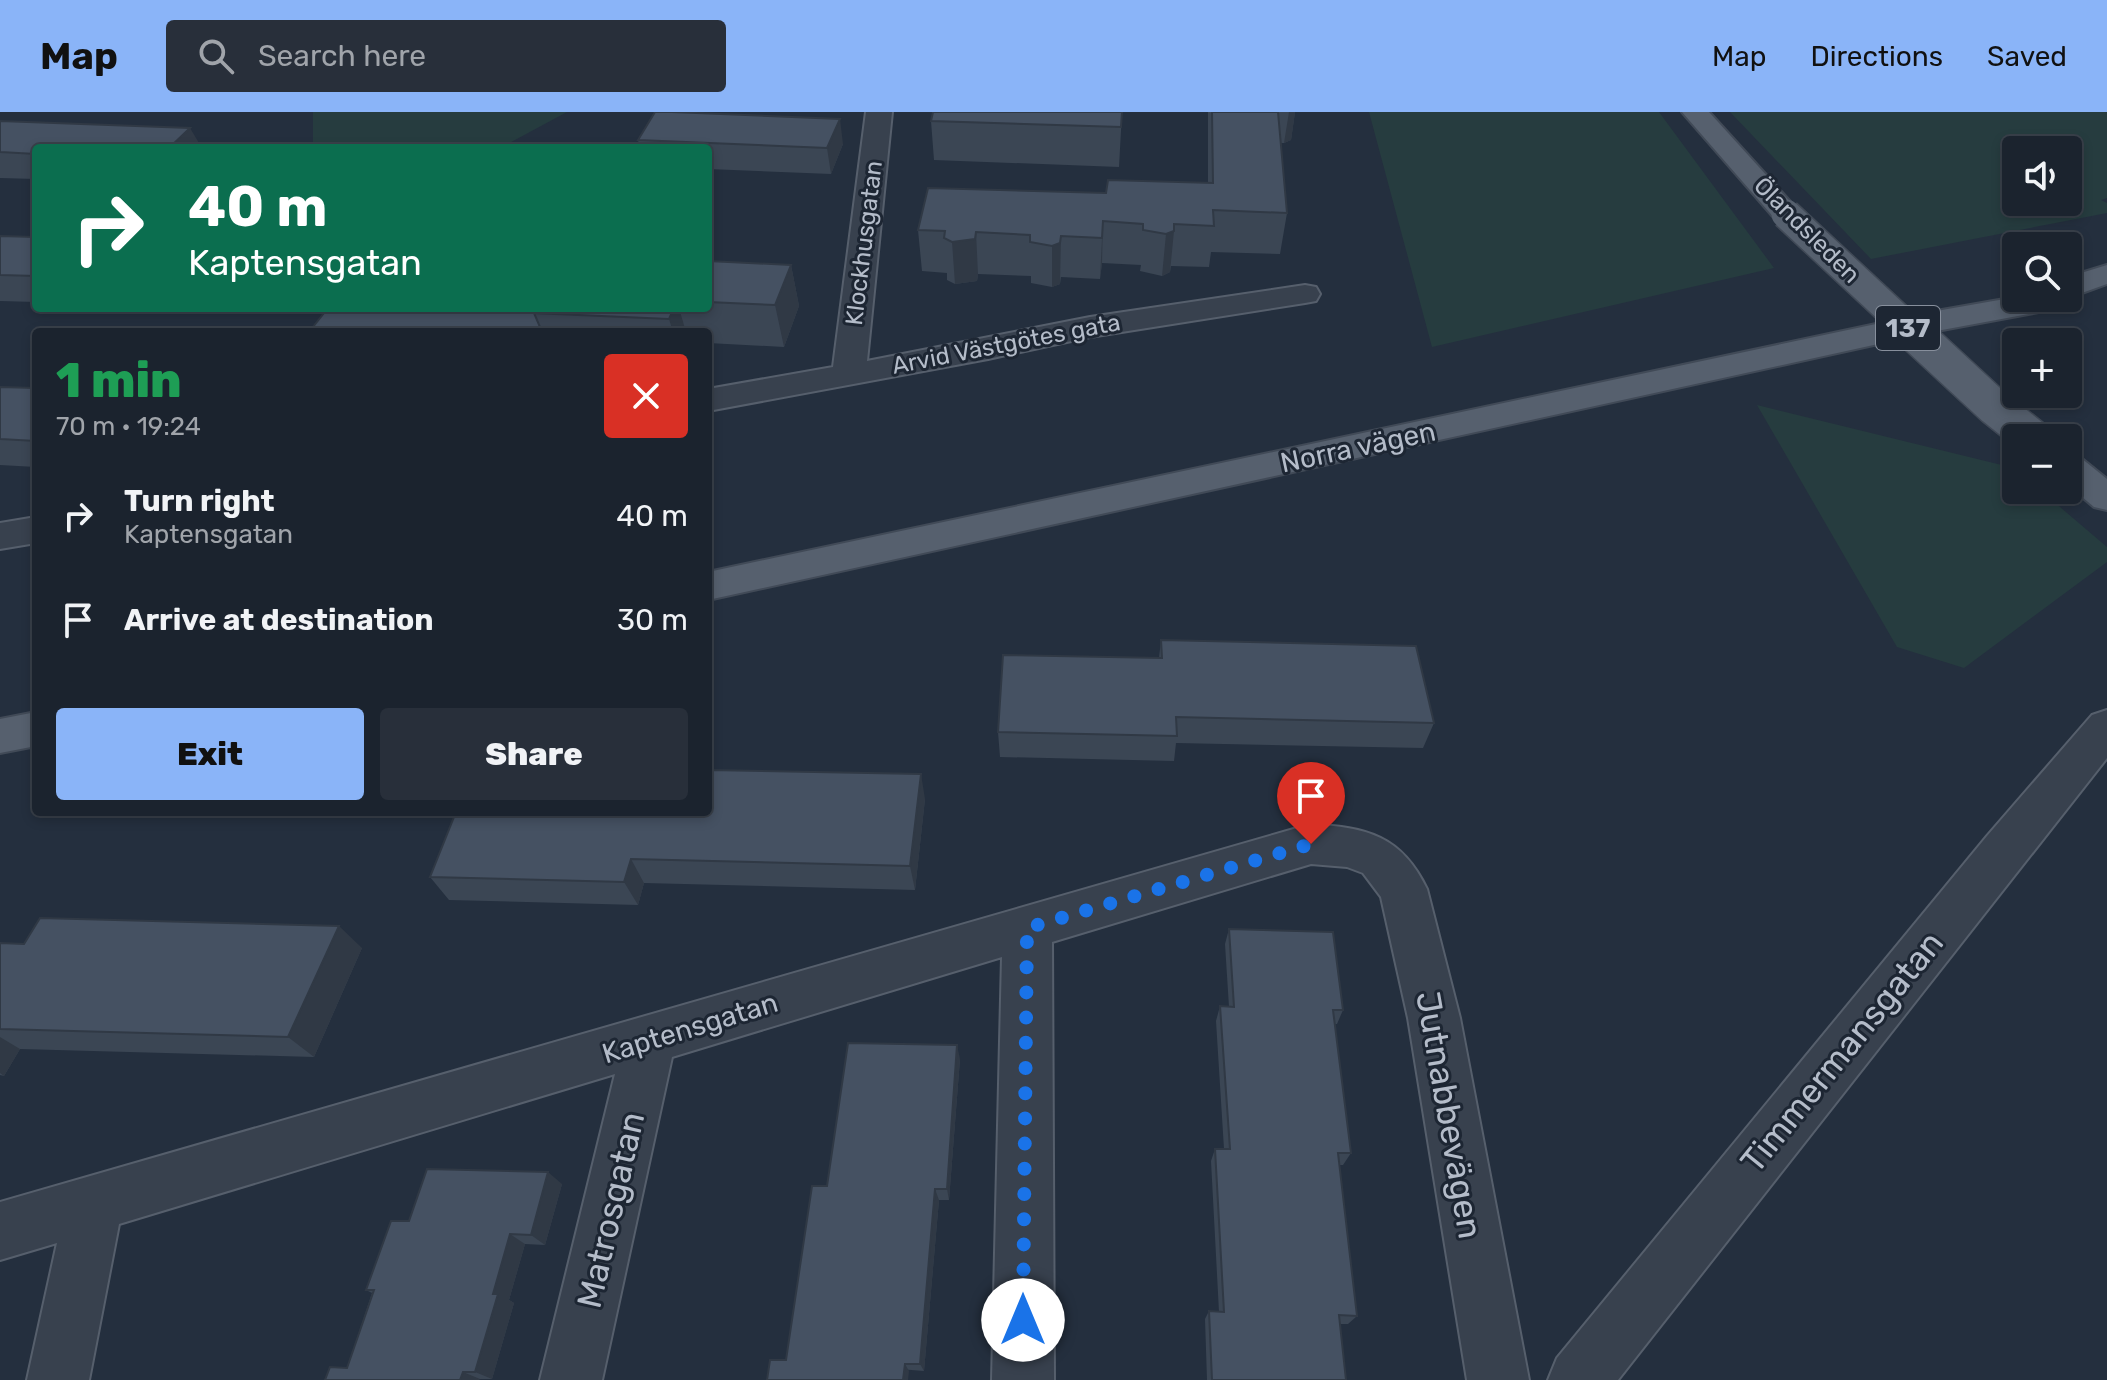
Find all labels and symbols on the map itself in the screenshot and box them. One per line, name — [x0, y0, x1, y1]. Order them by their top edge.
street label: Klockhusgatan — [840, 159, 888, 327]
street label: Ölandsleden — [1748, 171, 1866, 289]
road number: 137 — [1876, 306, 1940, 350]
street label: Arvid Västgötes gata — [889, 308, 1123, 380]
street label: Norra vägen — [1277, 414, 1439, 480]
pin — [1277, 762, 1345, 844]
street label: Timmermansgatan — [1732, 923, 1952, 1181]
street label: Kaptensgatan — [598, 986, 782, 1070]
street label: Jutnabbevägen — [1407, 988, 1491, 1242]
street label: Matrosgatan — [569, 1108, 653, 1312]
position arrow — [981, 1278, 1065, 1362]

